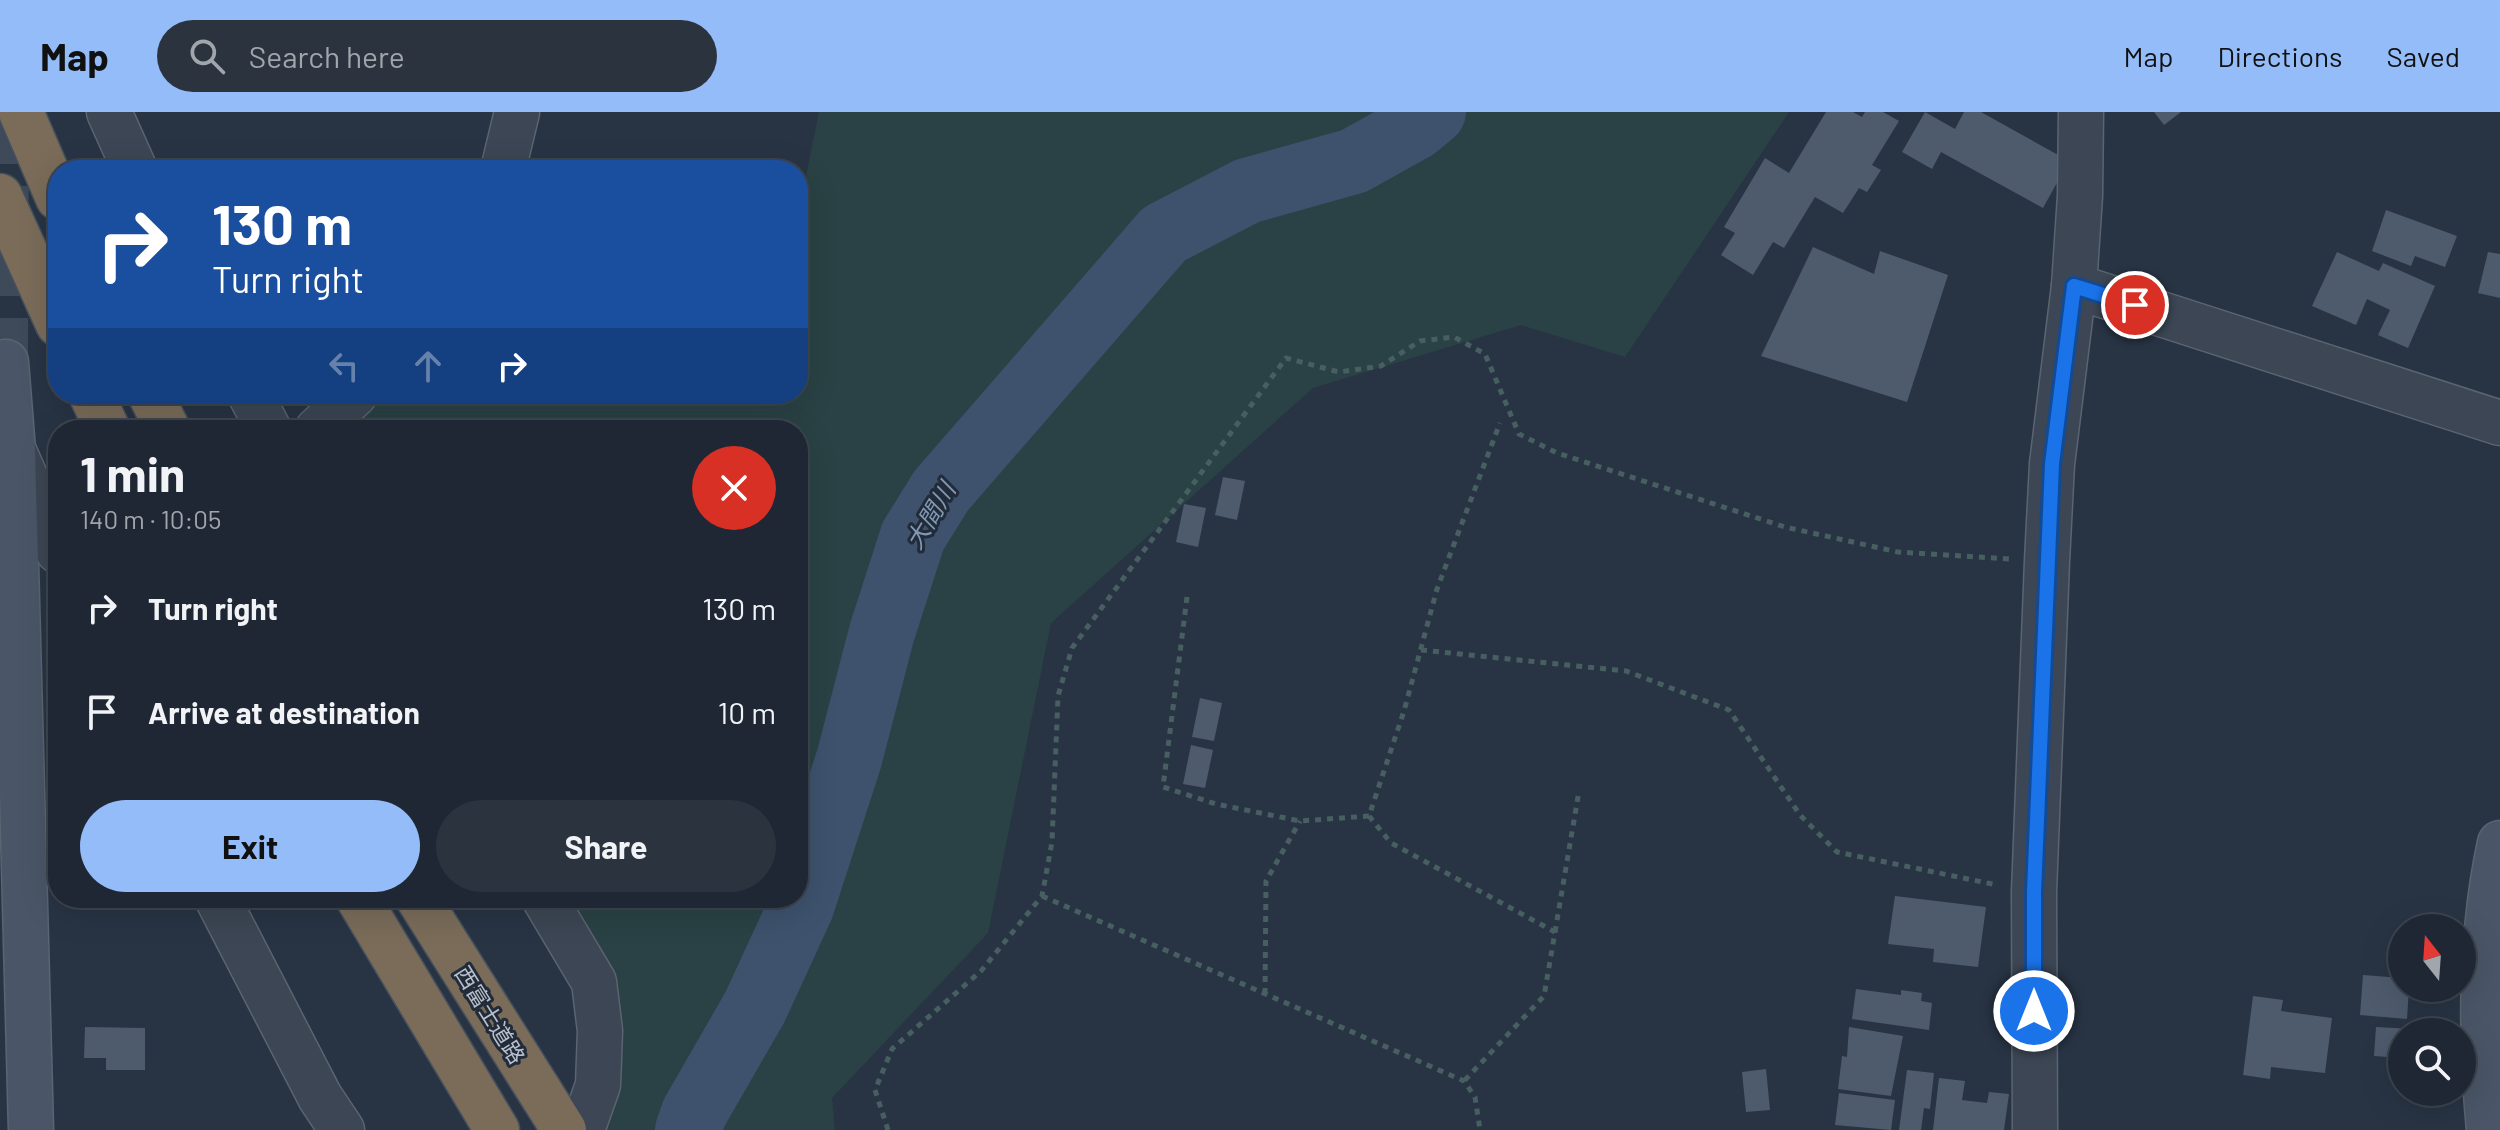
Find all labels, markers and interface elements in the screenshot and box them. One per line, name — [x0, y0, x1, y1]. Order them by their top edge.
search box — [157, 20, 717, 92]
text: Map — [40, 33, 109, 79]
icon: search — [185, 34, 229, 78]
text: Search here — [249, 38, 405, 74]
text: Map — [2124, 39, 2173, 73]
text: Directions — [2217, 39, 2343, 73]
text: Saved — [2387, 39, 2460, 73]
text: 130 m — [212, 189, 352, 256]
icon: right — [80, 192, 184, 296]
text: Turn right — [212, 257, 364, 300]
pin — [2101, 271, 2169, 339]
icon: arrive — [2113, 283, 2157, 327]
icon: left — [322, 344, 366, 388]
icon: ahead — [406, 344, 450, 388]
icon: right — [490, 344, 534, 388]
text: 1 min — [80, 444, 185, 502]
button: close — [692, 446, 776, 530]
water label: 大間川 — [899, 474, 962, 554]
text: 140 m · 10:05 — [80, 503, 221, 534]
icon: right — [80, 586, 124, 630]
text: Turn right — [148, 590, 278, 626]
text: 130 m — [702, 590, 776, 626]
icon: arrive — [80, 690, 124, 734]
text: Arrive at destination — [148, 694, 420, 730]
text: 10 m — [718, 694, 776, 730]
button: Exit — [80, 800, 420, 892]
button: Share — [436, 800, 776, 892]
north arrow — [2388, 914, 2476, 1002]
map controls — [2388, 914, 2476, 1106]
street label: 西富士道路 — [451, 961, 531, 1068]
position arrow — [1992, 969, 2076, 1053]
button: search — [2388, 1018, 2476, 1106]

